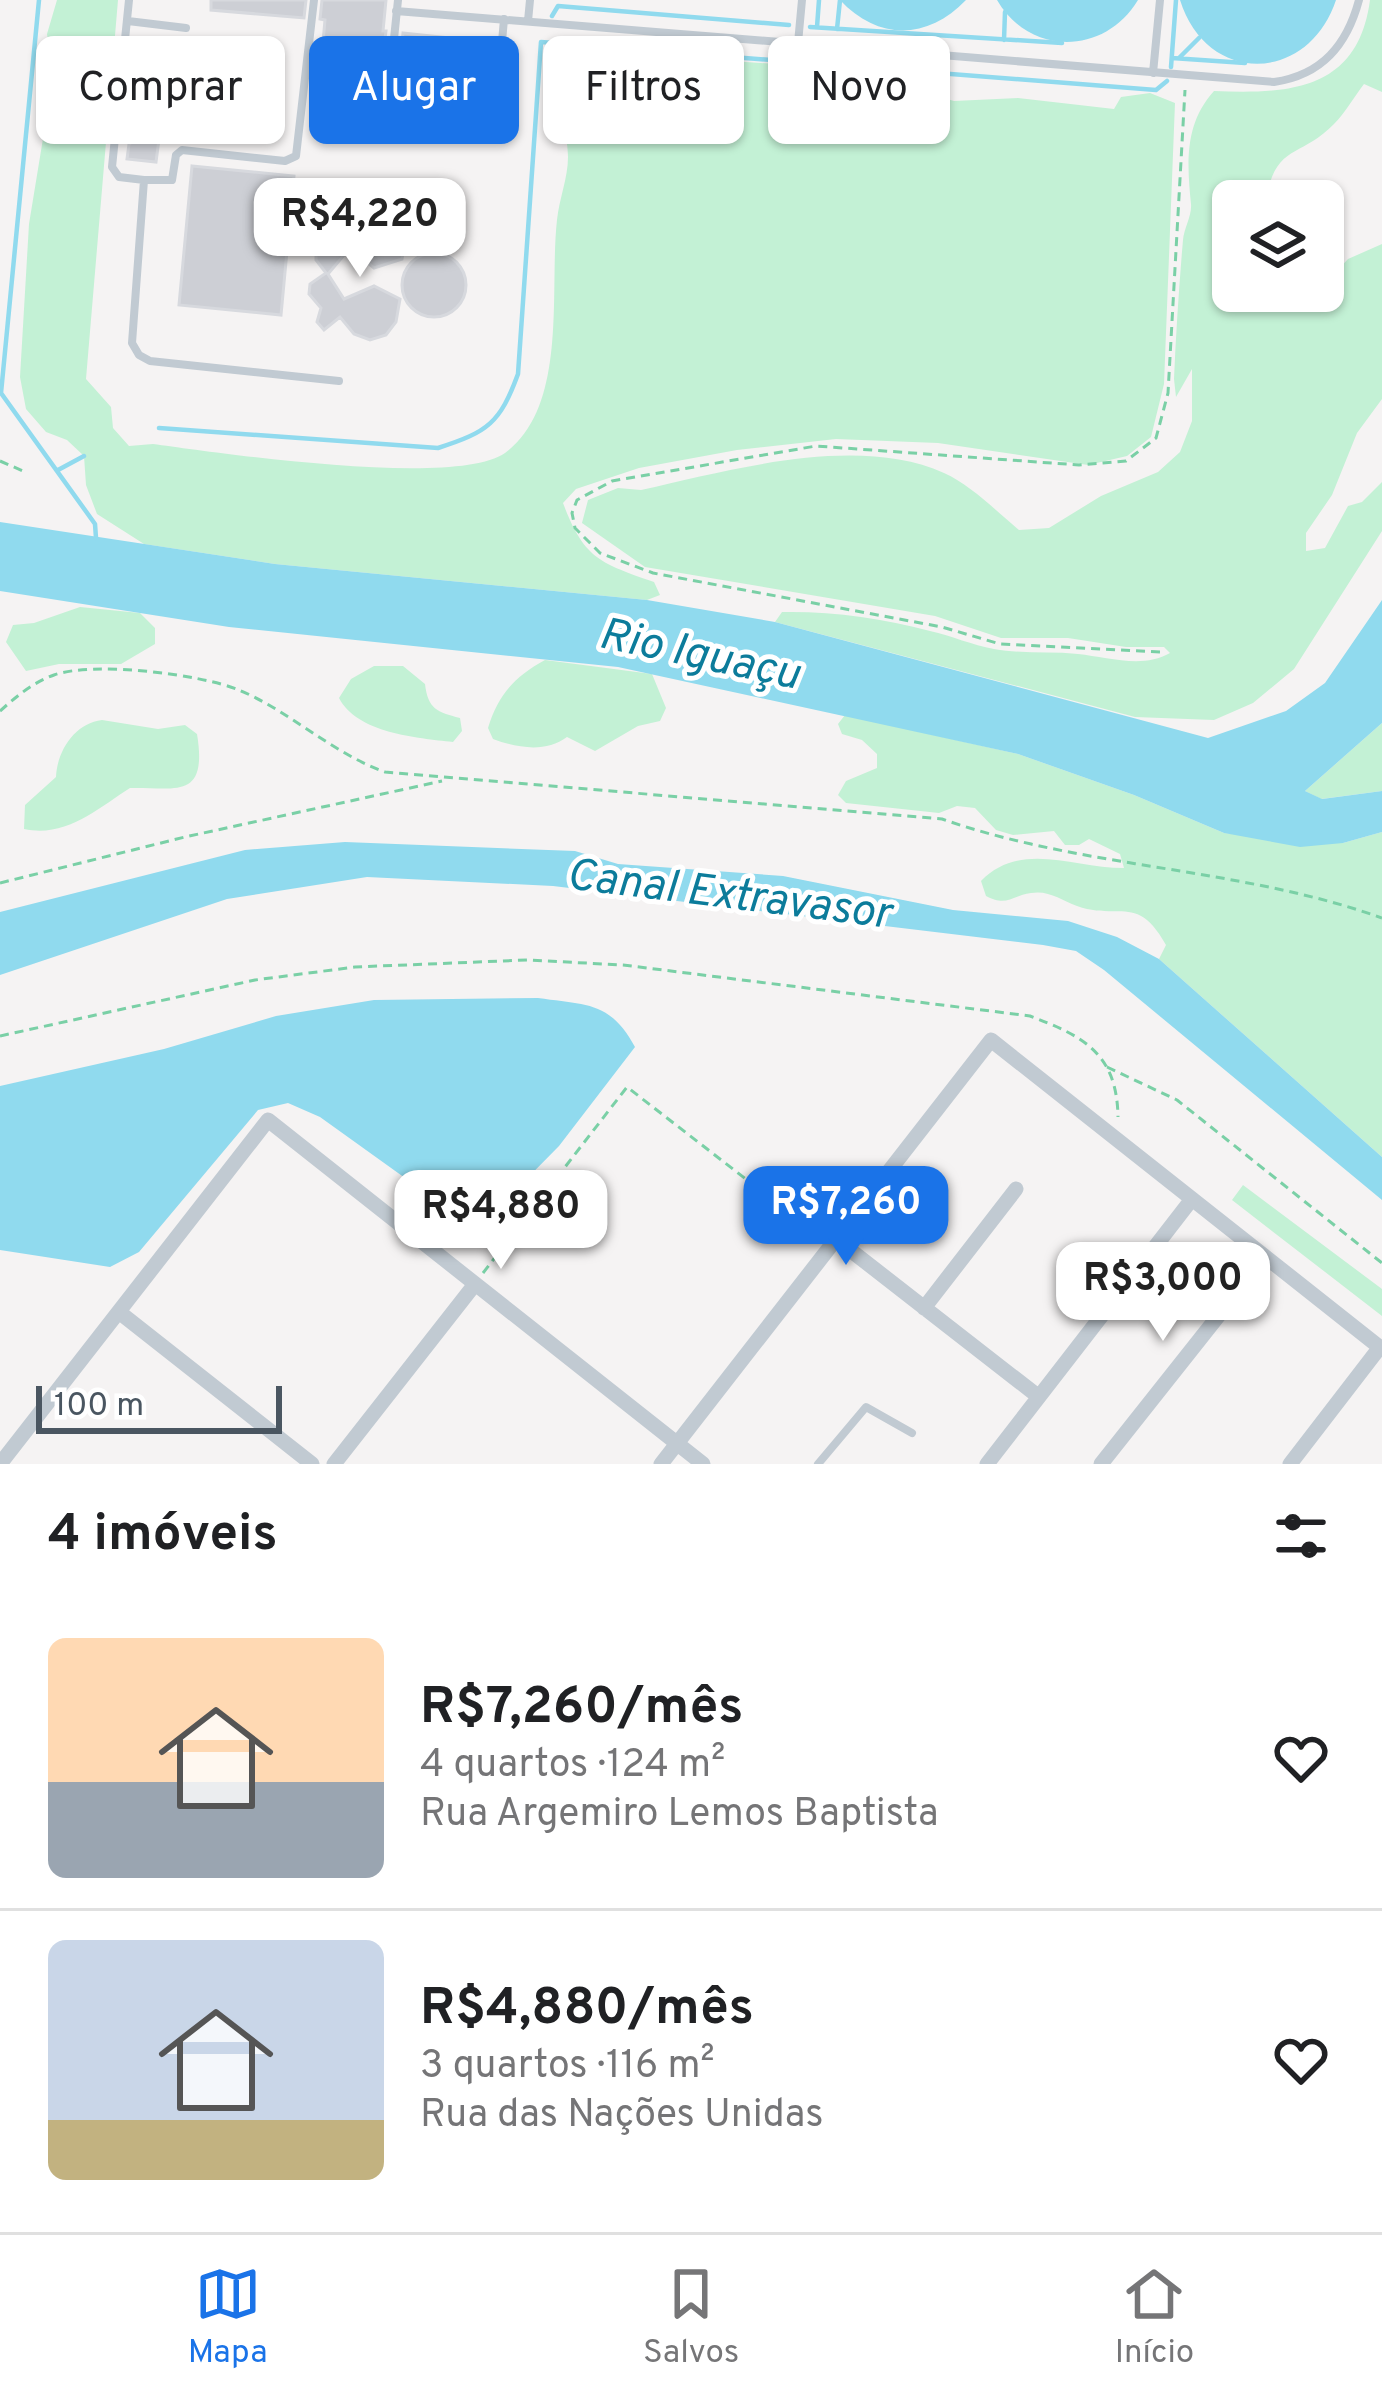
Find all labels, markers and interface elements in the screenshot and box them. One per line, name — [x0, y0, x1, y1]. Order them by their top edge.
chip: Comprar — [36, 36, 285, 144]
chip: Alugar — [309, 36, 519, 144]
chip: Filtros — [543, 36, 744, 144]
chip: Novo — [768, 36, 950, 144]
pin: R$4,220 — [249, 178, 471, 280]
map controls — [1212, 180, 1344, 312]
button: layers — [1212, 180, 1344, 312]
text: R$4,220 — [281, 192, 439, 241]
water label: Rio Iguaçu — [594, 607, 805, 706]
water label: Canal Extravasor — [563, 848, 898, 945]
pin: R$7,260 — [735, 1166, 957, 1268]
pin: R$4,880 — [390, 1170, 612, 1272]
text: R$7,260 — [770, 1180, 922, 1229]
text: R$4,880 — [421, 1184, 581, 1233]
pin: R$3,000 — [1052, 1242, 1274, 1344]
text: R$3,000 — [1083, 1256, 1243, 1305]
scale bar — [36, 1380, 282, 1433]
text: 100 m — [54, 1386, 144, 1428]
icon: filters — [1268, 1503, 1334, 1569]
text: 4 imóveis — [48, 1504, 278, 1569]
text: R$7,260/mês — [420, 1677, 743, 1742]
icon: home — [144, 1686, 288, 1830]
icon: heart — [1268, 1725, 1334, 1791]
text: 4 quartos · 124 m² — [420, 1742, 725, 1791]
text: Rua Argemiro Lemos Baptista — [420, 1791, 938, 1840]
text: R$4,880/mês — [420, 1978, 754, 2043]
icon: home — [144, 1988, 288, 2132]
icon: heart — [1268, 2027, 1334, 2093]
text: 3 quartos · 116 m² — [420, 2043, 715, 2092]
text: Rua das Nações Unidas — [420, 2092, 823, 2141]
tab: Mapa — [188, 2261, 268, 2375]
tab: Salvos — [643, 2261, 739, 2375]
tab: Início — [1115, 2261, 1194, 2375]

